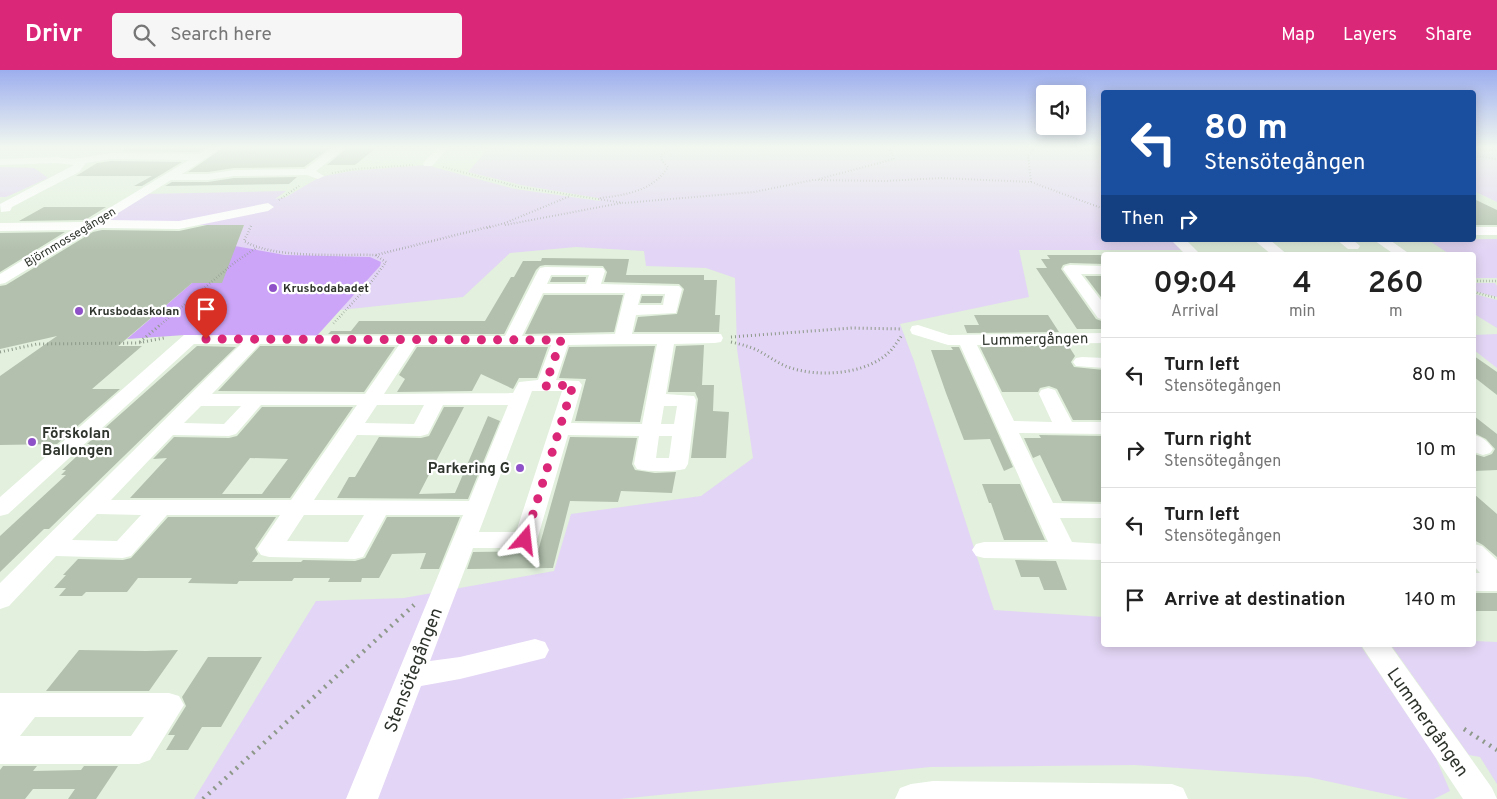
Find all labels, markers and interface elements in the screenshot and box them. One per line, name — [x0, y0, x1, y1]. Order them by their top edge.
search box — [112, 13, 462, 58]
text: Drivr — [25, 20, 82, 50]
icon: search — [130, 21, 158, 49]
text: Search here — [170, 23, 272, 47]
text: Map — [1281, 24, 1315, 47]
text: Layers — [1343, 24, 1397, 47]
text: Share — [1425, 24, 1472, 47]
map controls — [1036, 85, 1086, 135]
button: sound — [1036, 85, 1086, 135]
text: 80 m — [1204, 107, 1288, 151]
icon: left — [1121, 110, 1186, 175]
text: Stensötegången — [1204, 150, 1365, 177]
street label: Björnmossegången — [22, 204, 119, 272]
icon: right — [1174, 205, 1202, 233]
text: Then — [1121, 207, 1164, 231]
text: 09:04 — [1153, 266, 1237, 303]
text: 4 — [1293, 266, 1312, 303]
text: 260 — [1368, 266, 1424, 303]
place label: Krusbodabadet — [283, 281, 369, 297]
marker: Krusbodabadet — [267, 282, 279, 294]
pin — [185, 288, 227, 339]
icon: arrive — [192, 295, 220, 323]
text: Arrival — [1171, 302, 1219, 322]
text: min — [1289, 302, 1316, 322]
text: m — [1389, 302, 1403, 322]
place label: Krusbodaskolan — [89, 304, 179, 320]
marker: Krusbodaskolan — [73, 305, 85, 317]
street label: Lummergången — [982, 330, 1088, 351]
text: Turn left — [1164, 353, 1240, 377]
icon: left — [1121, 361, 1149, 389]
text: 80 m — [1412, 363, 1456, 387]
text: Stensötegången — [1164, 377, 1281, 397]
place label: Förskolan Ballongen — [42, 425, 113, 461]
text: Turn right — [1164, 428, 1252, 452]
marker: Förskolan Ballongen — [26, 436, 38, 448]
icon: right — [1121, 436, 1149, 464]
text: 10 m — [1416, 438, 1456, 462]
text: Stensötegången — [1164, 452, 1281, 472]
place label: Parkering G — [428, 460, 510, 479]
marker: Parkering G — [514, 462, 526, 474]
text: Turn left — [1164, 503, 1240, 527]
icon: left — [1121, 511, 1149, 539]
position arrow — [498, 513, 550, 565]
text: 30 m — [1412, 513, 1456, 537]
text: Stensötegången — [1164, 527, 1281, 547]
icon: arrive — [1121, 586, 1149, 614]
text: Arrive at destination — [1164, 588, 1345, 612]
text: 140 m — [1405, 588, 1456, 612]
street label: Stensötegången — [380, 605, 449, 736]
street label: Lummergången — [1381, 664, 1473, 782]

